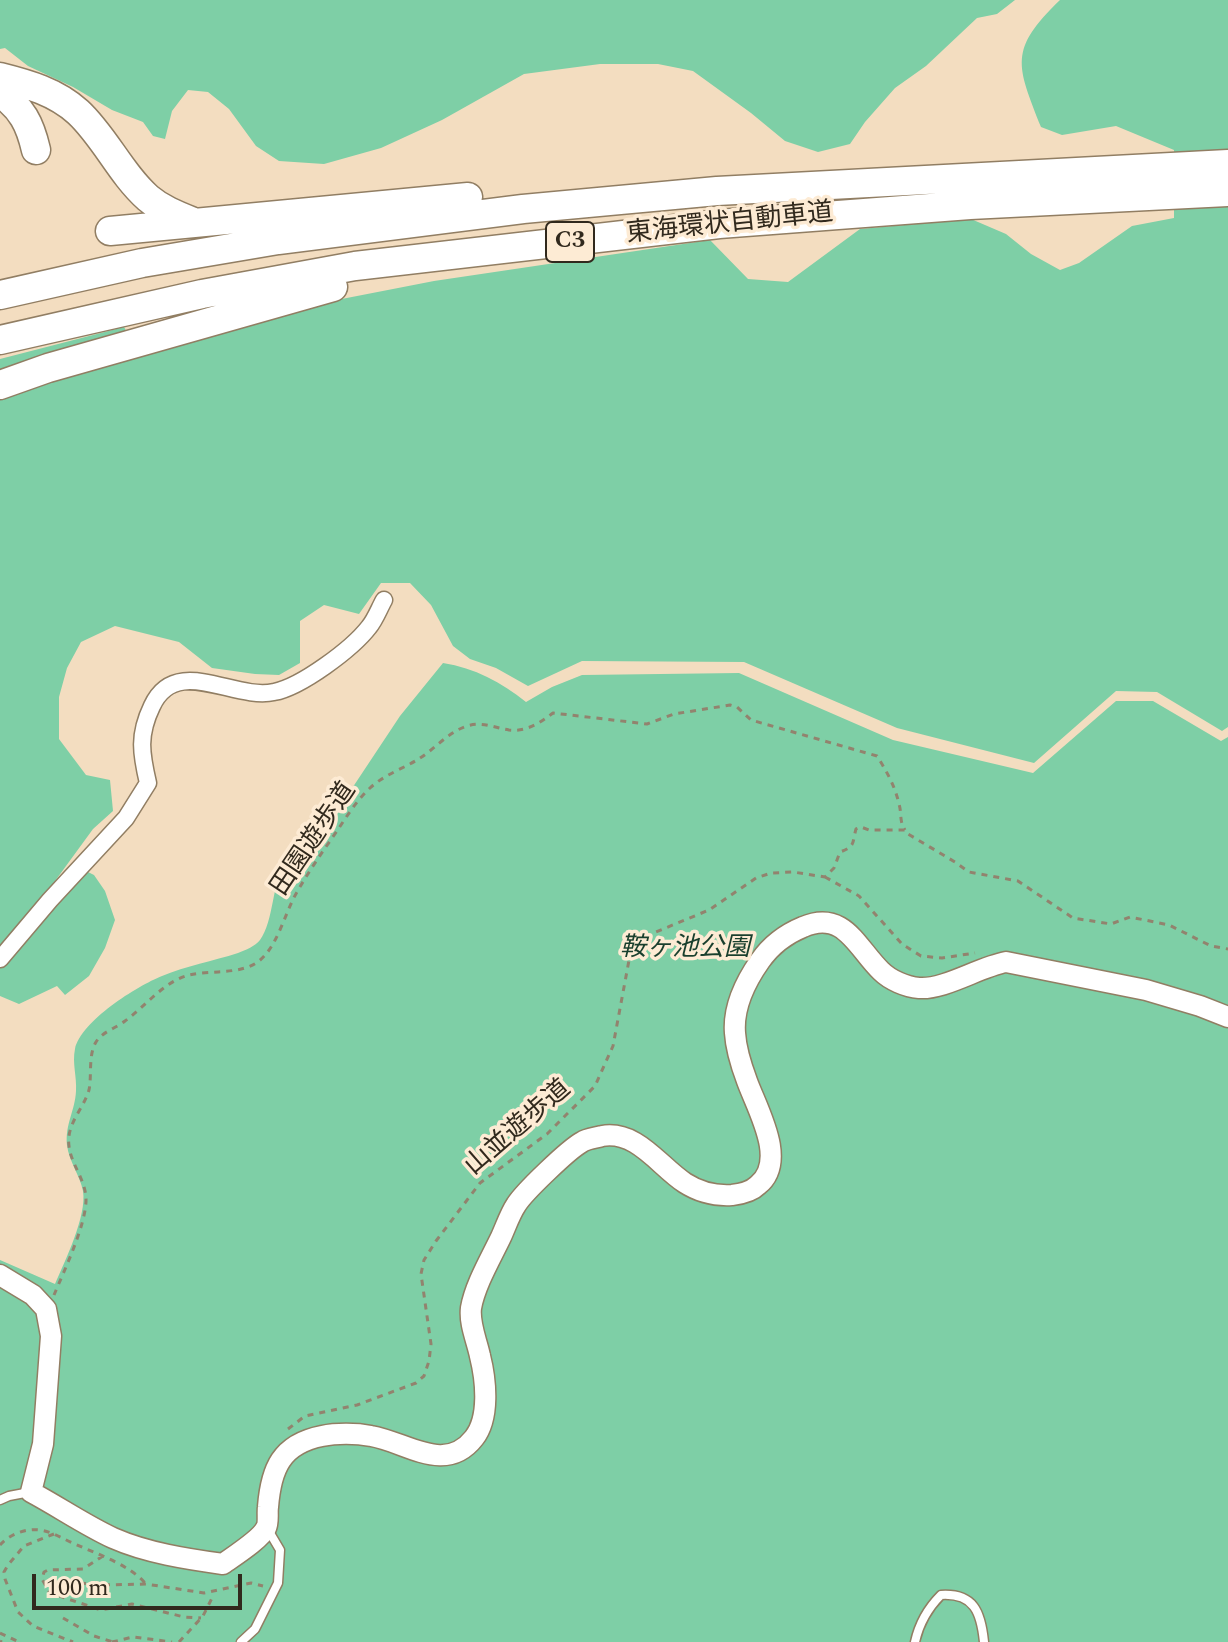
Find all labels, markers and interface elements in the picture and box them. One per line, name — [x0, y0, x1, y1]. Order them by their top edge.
street label: 東海環状自動車道 — [625, 199, 835, 251]
road number: C3 — [546, 222, 594, 262]
street label: 田園遊歩道 — [266, 777, 364, 903]
park label: 鞍ヶ池公園 — [620, 934, 750, 966]
street label: 山並遊歩道 — [460, 1075, 578, 1183]
scale bar — [36, 1558, 246, 1608]
text: 100 m — [46, 1570, 109, 1606]

